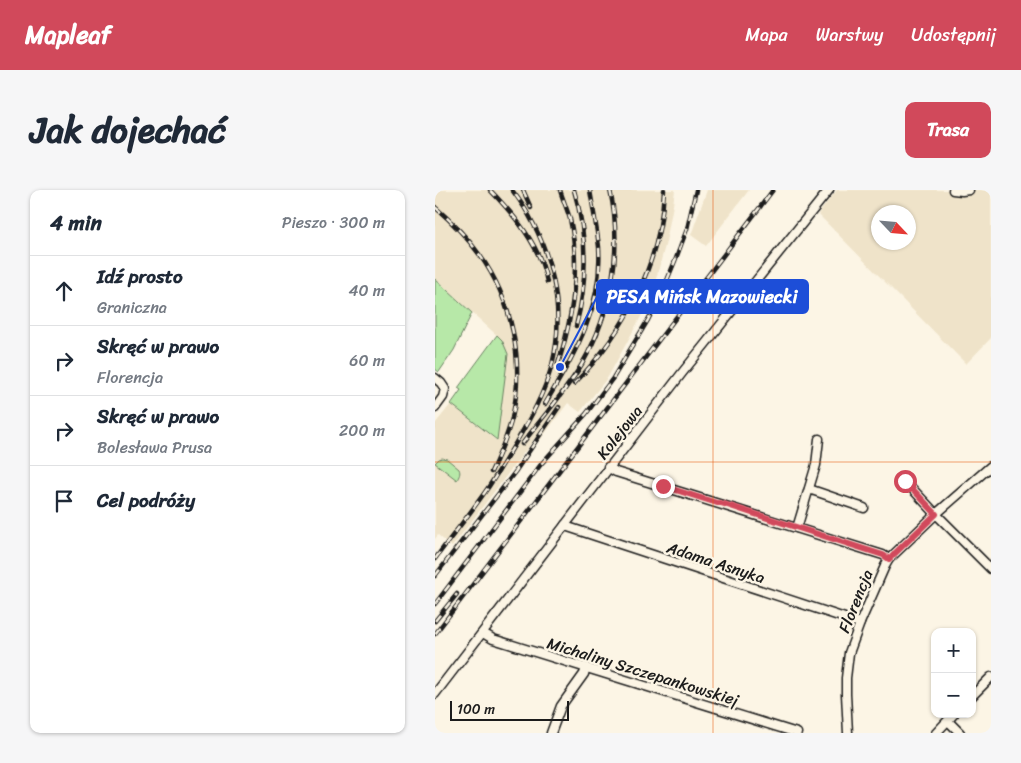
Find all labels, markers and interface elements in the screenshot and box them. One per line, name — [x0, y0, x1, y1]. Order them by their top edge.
text: Mapleaf — [25, 14, 111, 56]
text: Mapa — [745, 19, 788, 51]
text: Warstwy — [816, 19, 883, 51]
text: Udostępnij — [911, 19, 996, 51]
text: Jak dojechać — [30, 99, 226, 161]
button: Trasa — [905, 102, 991, 158]
text: 4 min — [50, 204, 102, 242]
north arrow — [871, 205, 916, 250]
text: Pieszo · 300 m — [282, 208, 385, 237]
text: Idź prosto — [97, 260, 183, 293]
text: 40 m — [348, 276, 385, 305]
icon: ahead — [50, 277, 78, 305]
callout: PESA Mińsk Mazowiecki — [597, 280, 808, 313]
text: PESA Mińsk Mazowiecki — [607, 281, 798, 313]
text: Graniczna — [97, 293, 167, 322]
text: Skręć w prawo — [97, 330, 219, 363]
text: 60 m — [349, 346, 385, 375]
icon: right — [50, 347, 78, 375]
text: Florencja — [97, 363, 163, 392]
street label: Kolejowa — [589, 399, 650, 466]
text: Skręć w prawo — [97, 400, 219, 433]
text: 200 m — [339, 416, 385, 445]
icon: right — [50, 417, 78, 445]
text: Bolesława Prusa — [97, 433, 212, 462]
route start — [894, 470, 917, 493]
route end — [652, 475, 675, 498]
text: Cel podróży — [97, 484, 195, 517]
icon: arrive — [50, 487, 78, 515]
street label: Adama Asnyka — [662, 533, 769, 592]
street label: Florencja — [830, 565, 881, 637]
map controls — [931, 628, 976, 718]
button: + — [931, 628, 976, 673]
street label: Michaliny Szczepankowskiej — [543, 629, 744, 715]
button: − — [931, 673, 976, 718]
text: 100 m — [457, 697, 495, 722]
scale bar — [450, 698, 569, 721]

